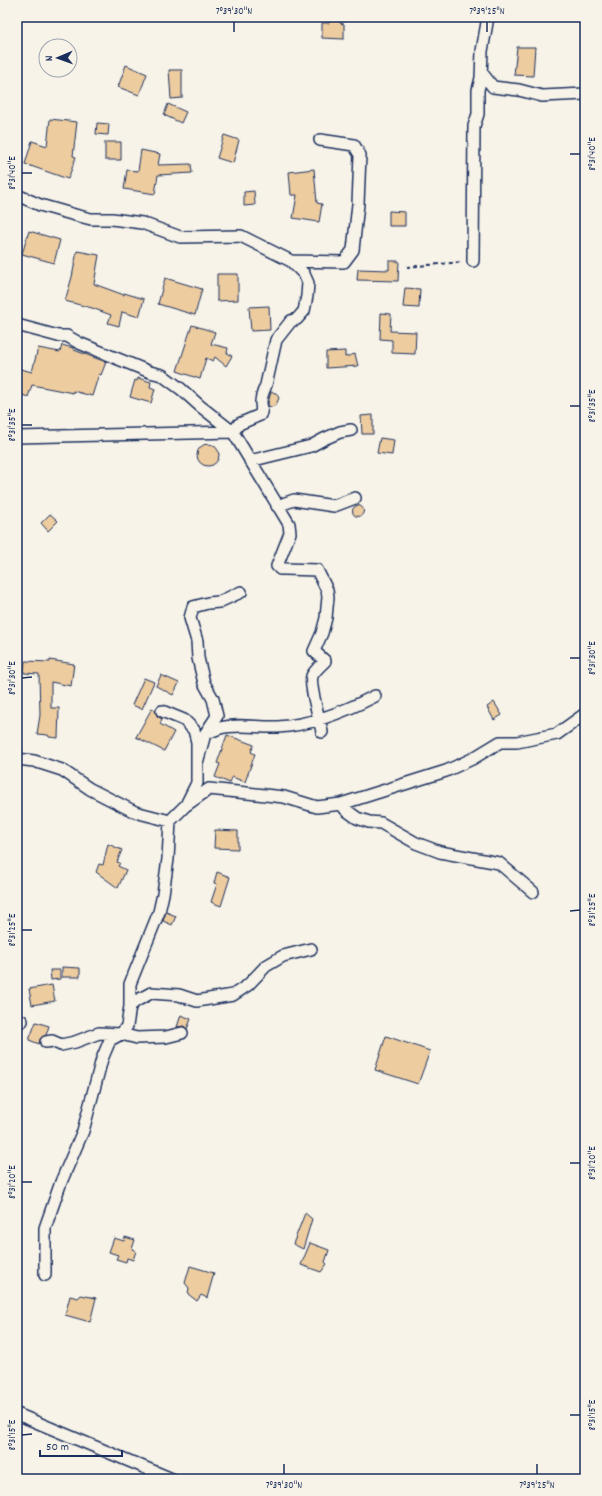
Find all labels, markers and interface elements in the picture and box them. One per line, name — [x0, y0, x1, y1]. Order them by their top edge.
text: 7°39'30"N — [216, 5, 252, 19]
text: 7°39'25"N — [469, 5, 505, 19]
north arrow — [38, 38, 78, 78]
text: N — [42, 55, 58, 61]
text: 8°31'40"E — [586, 137, 600, 171]
text: 8°31'40"E — [6, 156, 20, 190]
text: 8°31'35"E — [586, 389, 600, 423]
text: 8°31'35"E — [6, 408, 20, 442]
text: 8°31'30"E — [586, 641, 600, 675]
text: 8°31'30"E — [6, 661, 20, 695]
text: 8°31'25"E — [586, 893, 600, 926]
text: 8°31'25"E — [6, 913, 20, 946]
text: 8°31'20"E — [586, 1146, 600, 1180]
text: 8°31'20"E — [6, 1165, 20, 1199]
text: 8°31'15"E — [586, 1399, 600, 1430]
text: 8°31'15"E — [6, 1419, 20, 1450]
scale bar — [40, 1432, 122, 1458]
text: 50 m — [46, 1439, 69, 1456]
text: 7°39'30"N — [266, 1479, 302, 1493]
text: 7°39'25"N — [519, 1479, 555, 1493]

